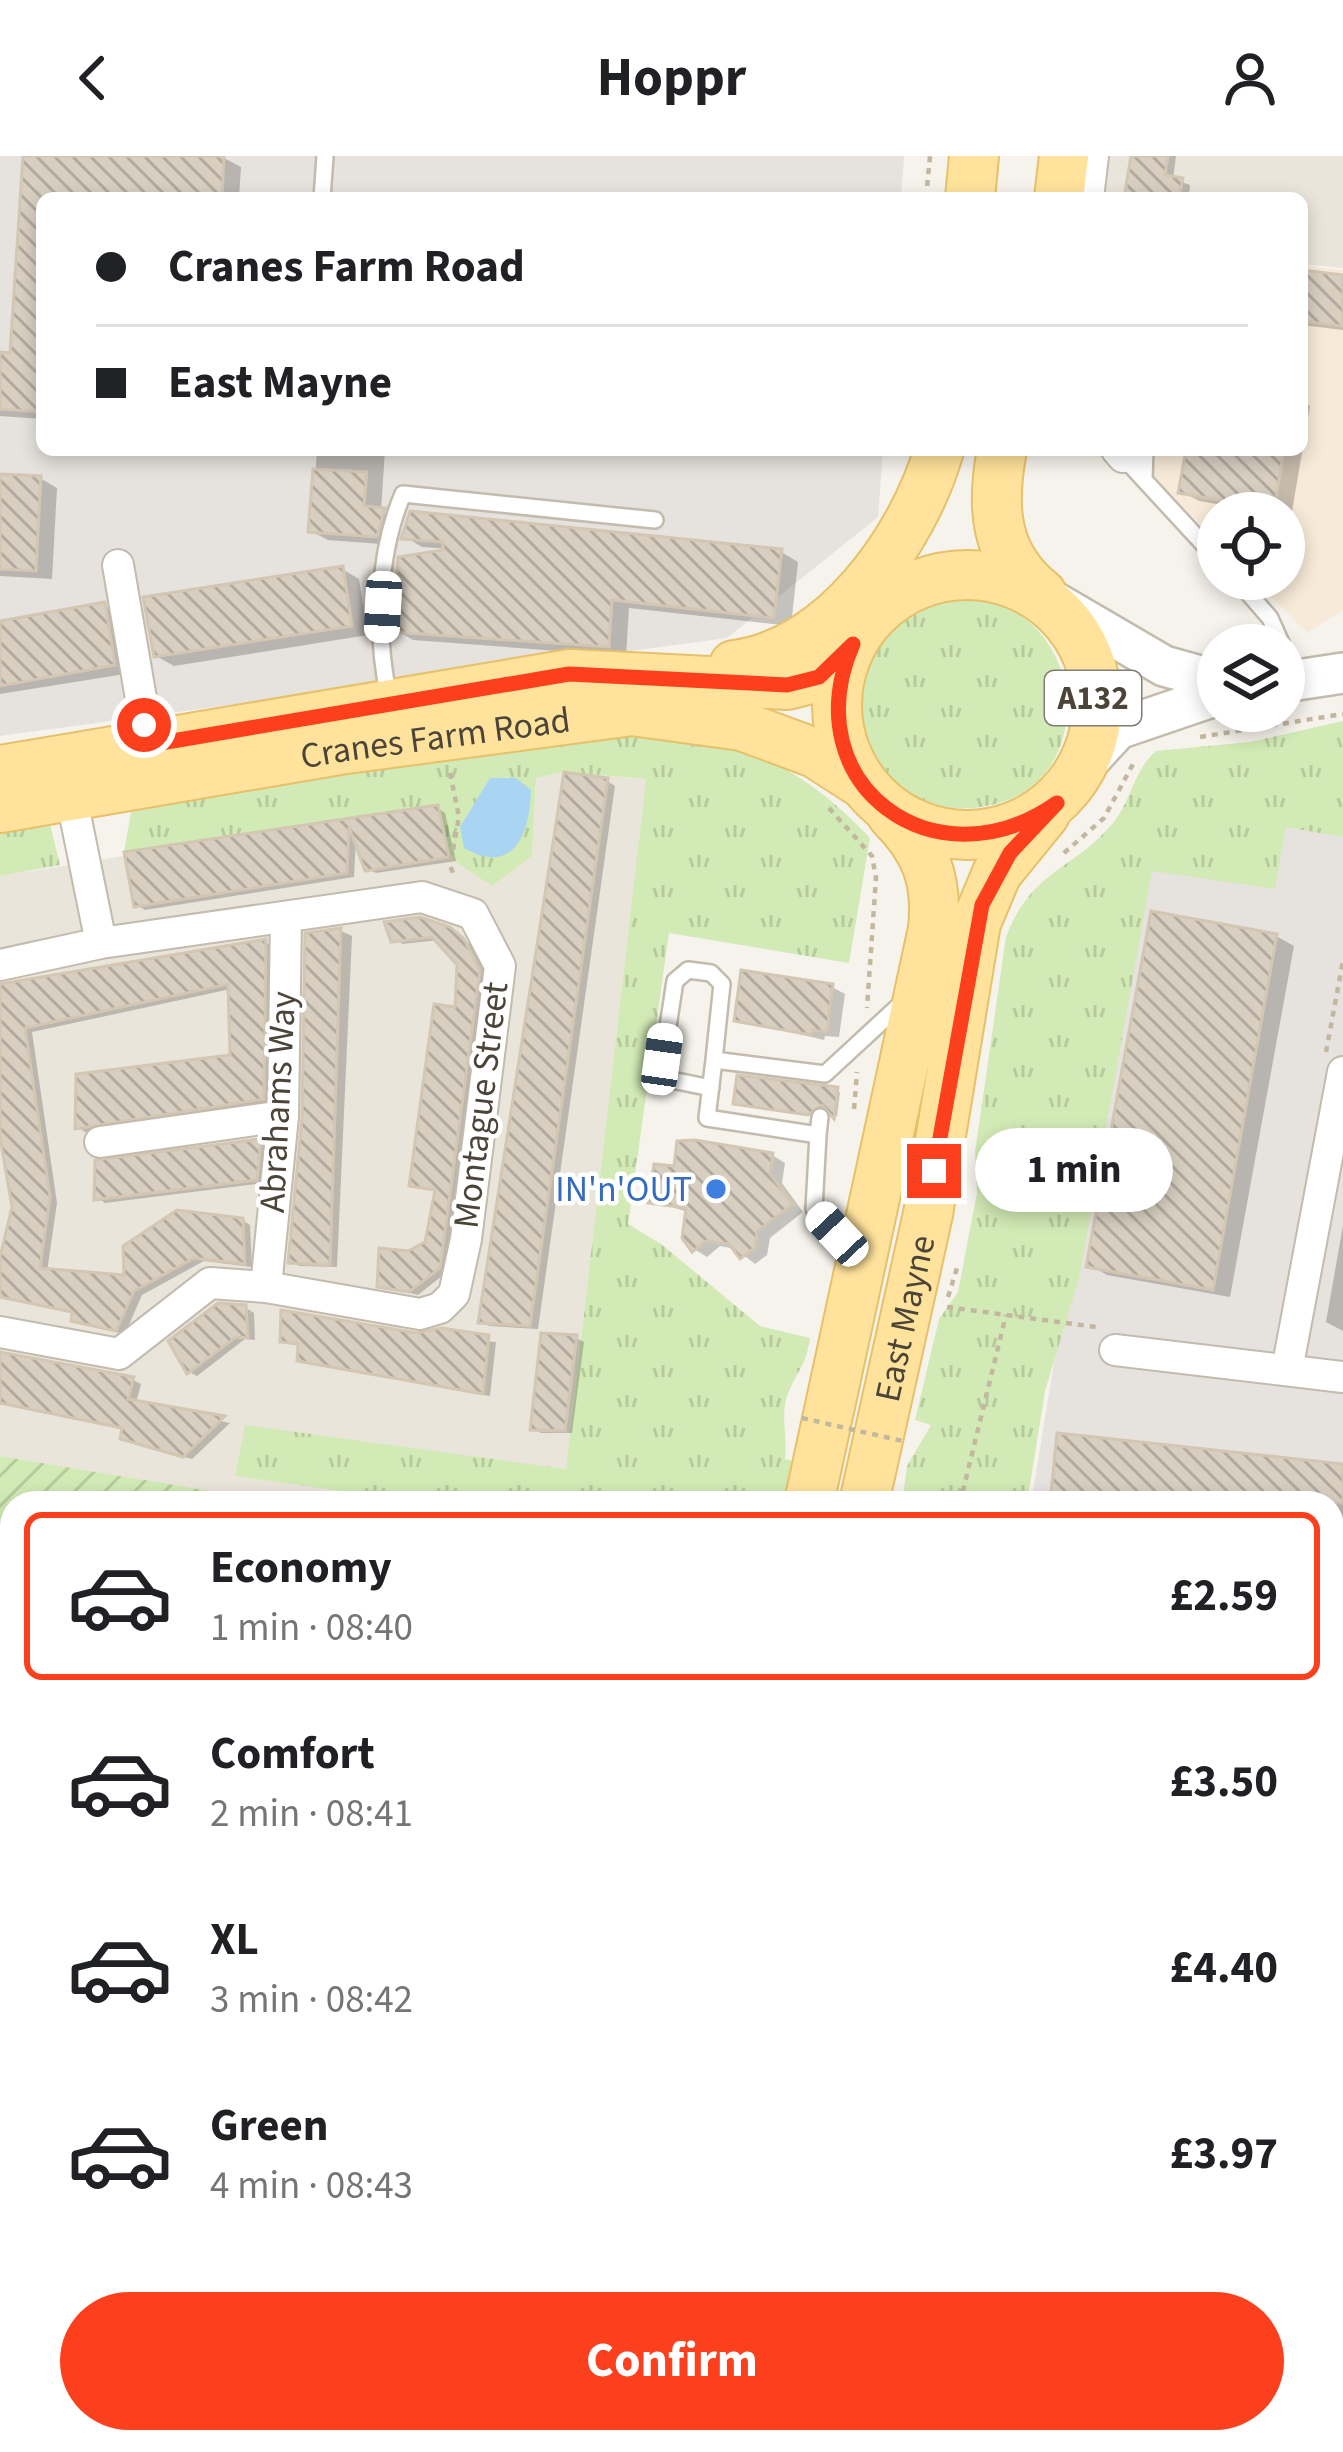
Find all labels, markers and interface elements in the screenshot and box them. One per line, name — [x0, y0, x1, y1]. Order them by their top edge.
text: Hoppr — [597, 40, 746, 117]
icon: back — [60, 45, 126, 111]
icon: person — [1217, 45, 1283, 111]
text: Cranes Farm Road — [168, 235, 525, 299]
text: East Mayne — [168, 351, 392, 415]
map controls — [1197, 492, 1305, 732]
button: locate — [1197, 492, 1305, 600]
car — [363, 570, 403, 644]
button: layers — [1197, 624, 1305, 732]
road number: A132 — [1045, 671, 1141, 725]
street label: Cranes Farm Road — [296, 694, 573, 782]
route start — [117, 698, 171, 752]
street label: Montague Street — [441, 979, 521, 1231]
street label: Abrahams Way — [247, 990, 309, 1214]
car — [639, 1021, 685, 1097]
callout: 1 min — [976, 1129, 1174, 1213]
text: 1 min — [1027, 1142, 1121, 1198]
route end — [907, 1144, 961, 1198]
place label: IN'n'OUT — [555, 1164, 692, 1215]
marker: IN'n'OUT — [703, 1176, 729, 1202]
car — [799, 1195, 875, 1273]
street label: East Mayne — [862, 1230, 948, 1407]
text: Economy — [210, 1536, 392, 1600]
icon: car — [66, 1542, 174, 1650]
text: £2.59 — [1169, 1564, 1278, 1628]
text: 1 min · 08:40 — [210, 1600, 413, 1656]
text: Comfort — [210, 1722, 375, 1786]
icon: car — [66, 1728, 174, 1836]
text: £3.50 — [1169, 1750, 1278, 1814]
text: 2 min · 08:41 — [210, 1786, 413, 1842]
text: XL — [210, 1908, 259, 1972]
icon: car — [66, 1914, 174, 2022]
text: £4.40 — [1169, 1936, 1278, 2000]
text: 3 min · 08:42 — [210, 1972, 413, 2028]
text: Green — [210, 2094, 329, 2158]
icon: car — [66, 2100, 174, 2208]
text: £3.97 — [1169, 2122, 1278, 2186]
text: 4 min · 08:43 — [210, 2158, 413, 2214]
button: Confirm — [60, 2292, 1284, 2430]

